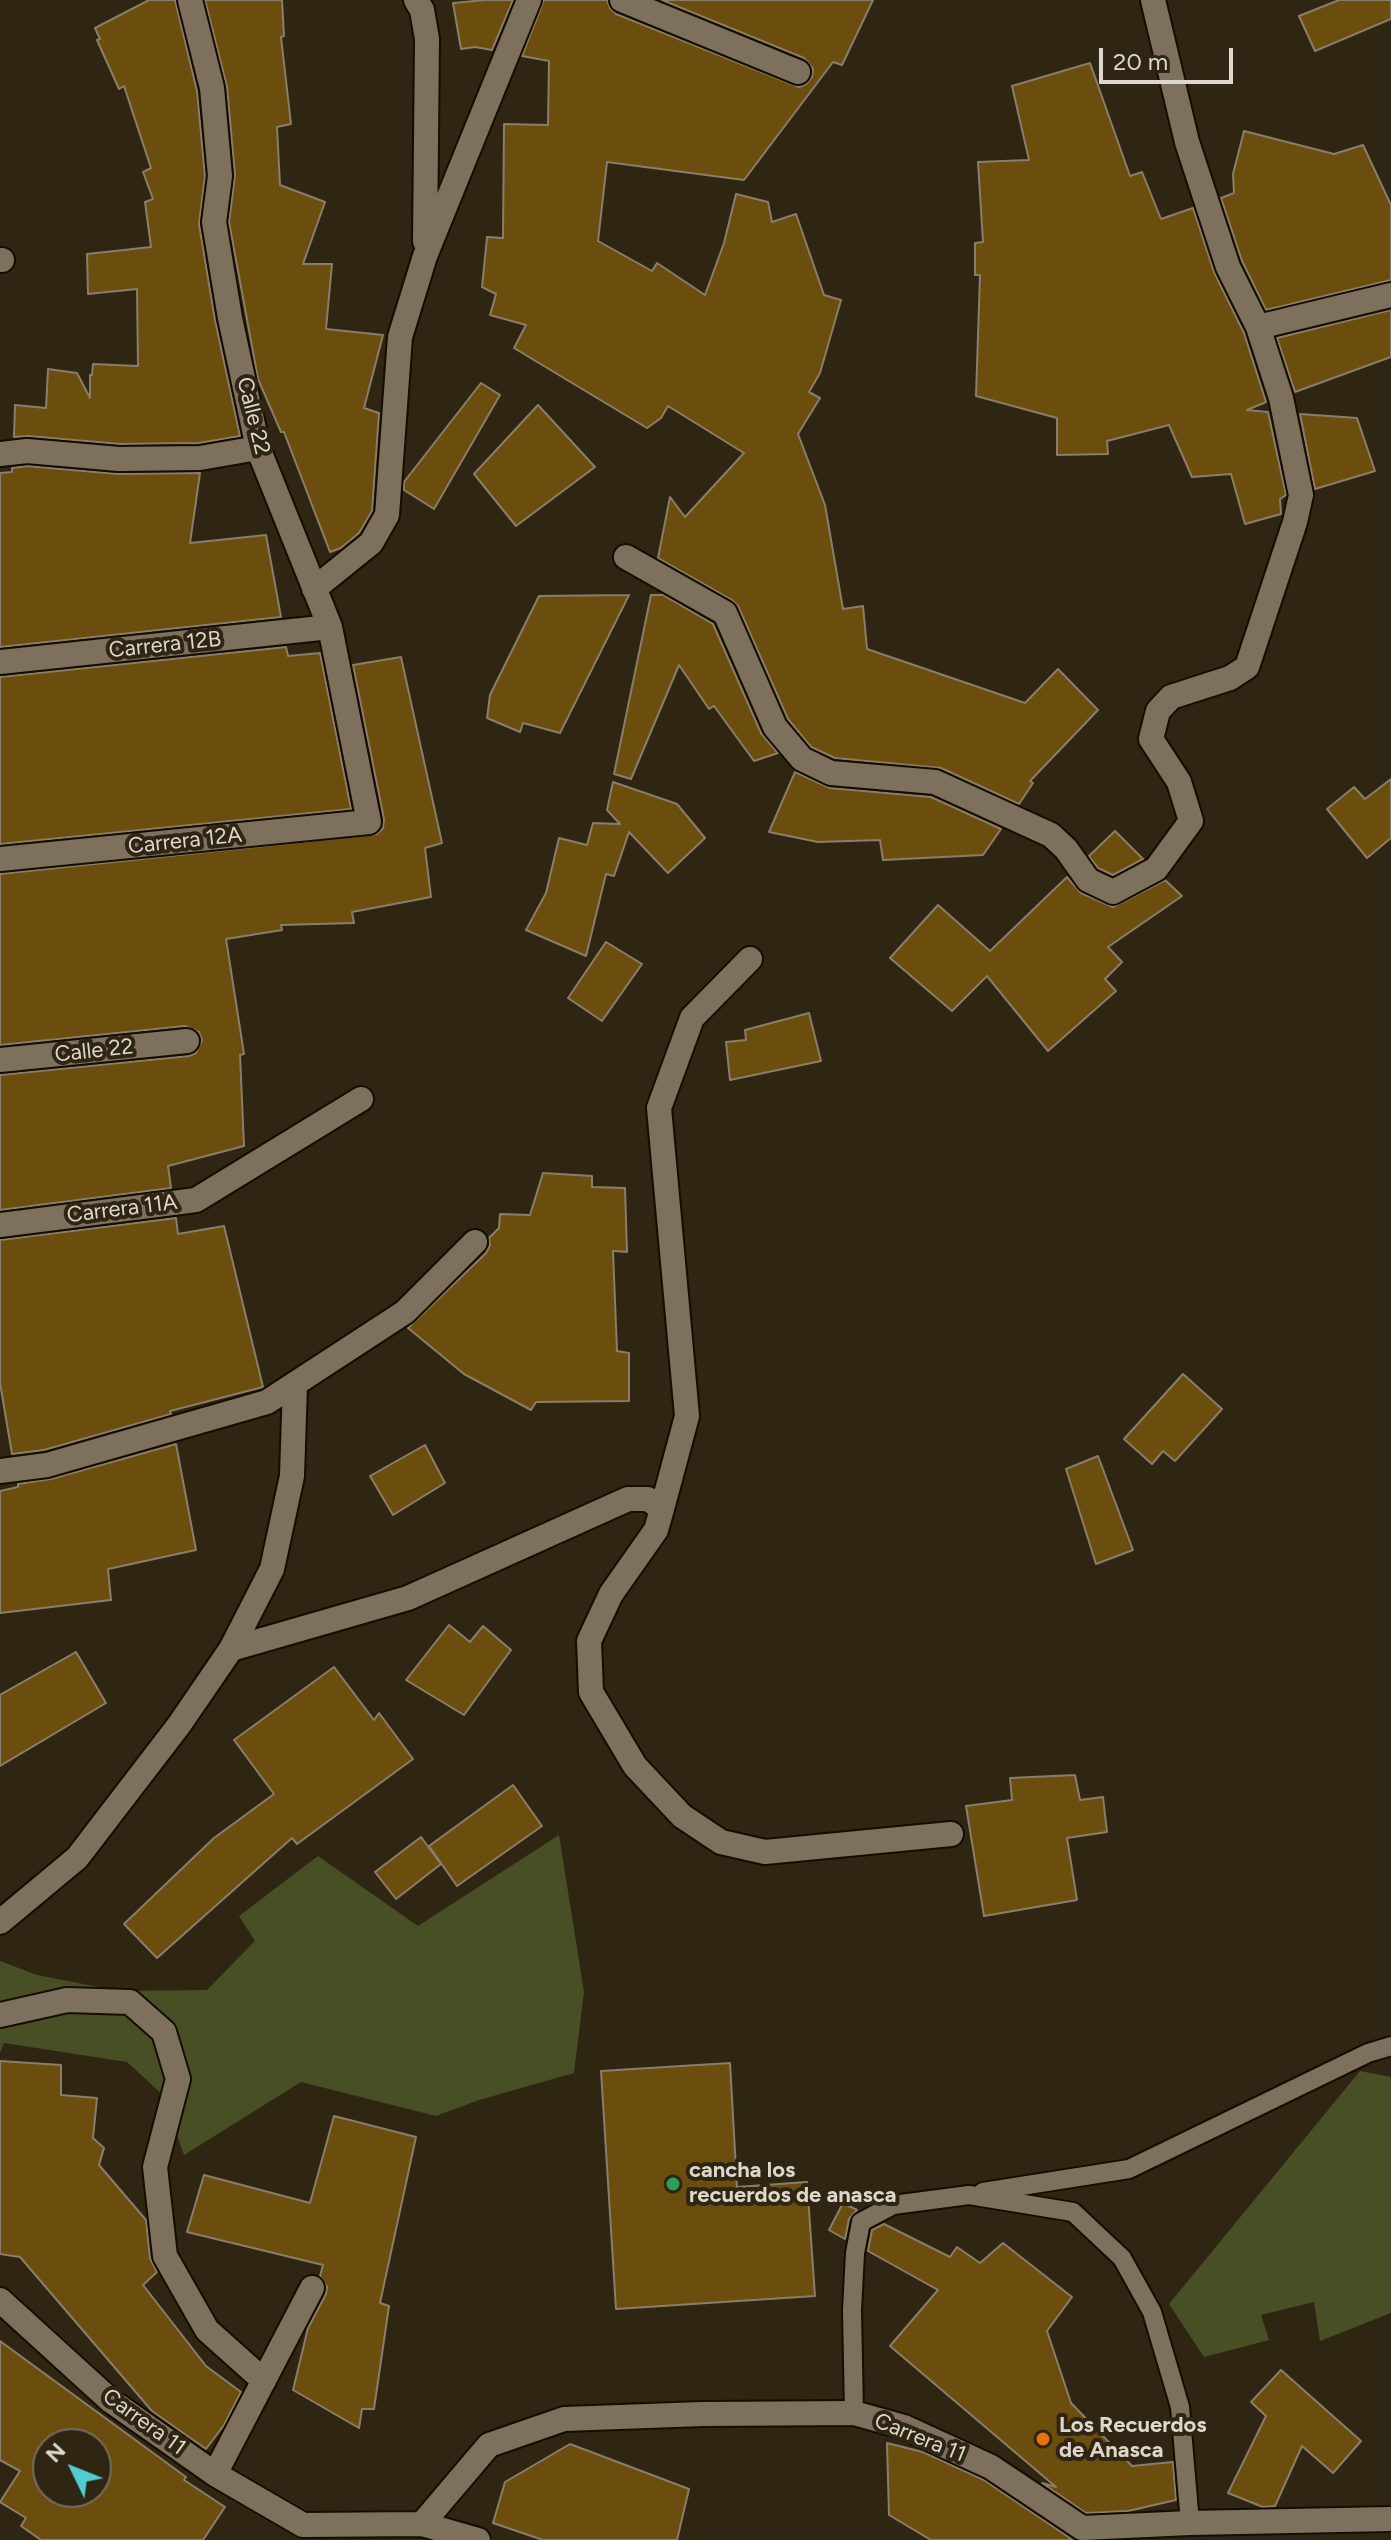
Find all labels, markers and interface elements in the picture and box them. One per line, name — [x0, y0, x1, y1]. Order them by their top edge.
scale bar — [1103, 32, 1237, 82]
text: 20 m — [1113, 47, 1168, 76]
street label: Calle 22 — [231, 375, 275, 457]
street label: Carrera 12B — [107, 626, 223, 664]
street label: Carrera 12A — [127, 822, 243, 860]
street label: Calle 22 — [53, 1034, 135, 1068]
street label: Carrera 11A — [65, 1189, 179, 1229]
place label: cancha los recuerdos de anasca — [689, 2158, 896, 2210]
marker: cancha los recuerdos de anasca — [664, 2175, 682, 2193]
street label: Carrera 11 — [97, 2383, 191, 2461]
street label: Carrera 11 — [870, 2408, 970, 2468]
place label: Los Recuerdos de Anasca — [1059, 2413, 1207, 2464]
north arrow — [32, 2428, 112, 2508]
marker: Los Recuerdos de Anasca — [1034, 2430, 1052, 2448]
text: N — [40, 2437, 71, 2468]

